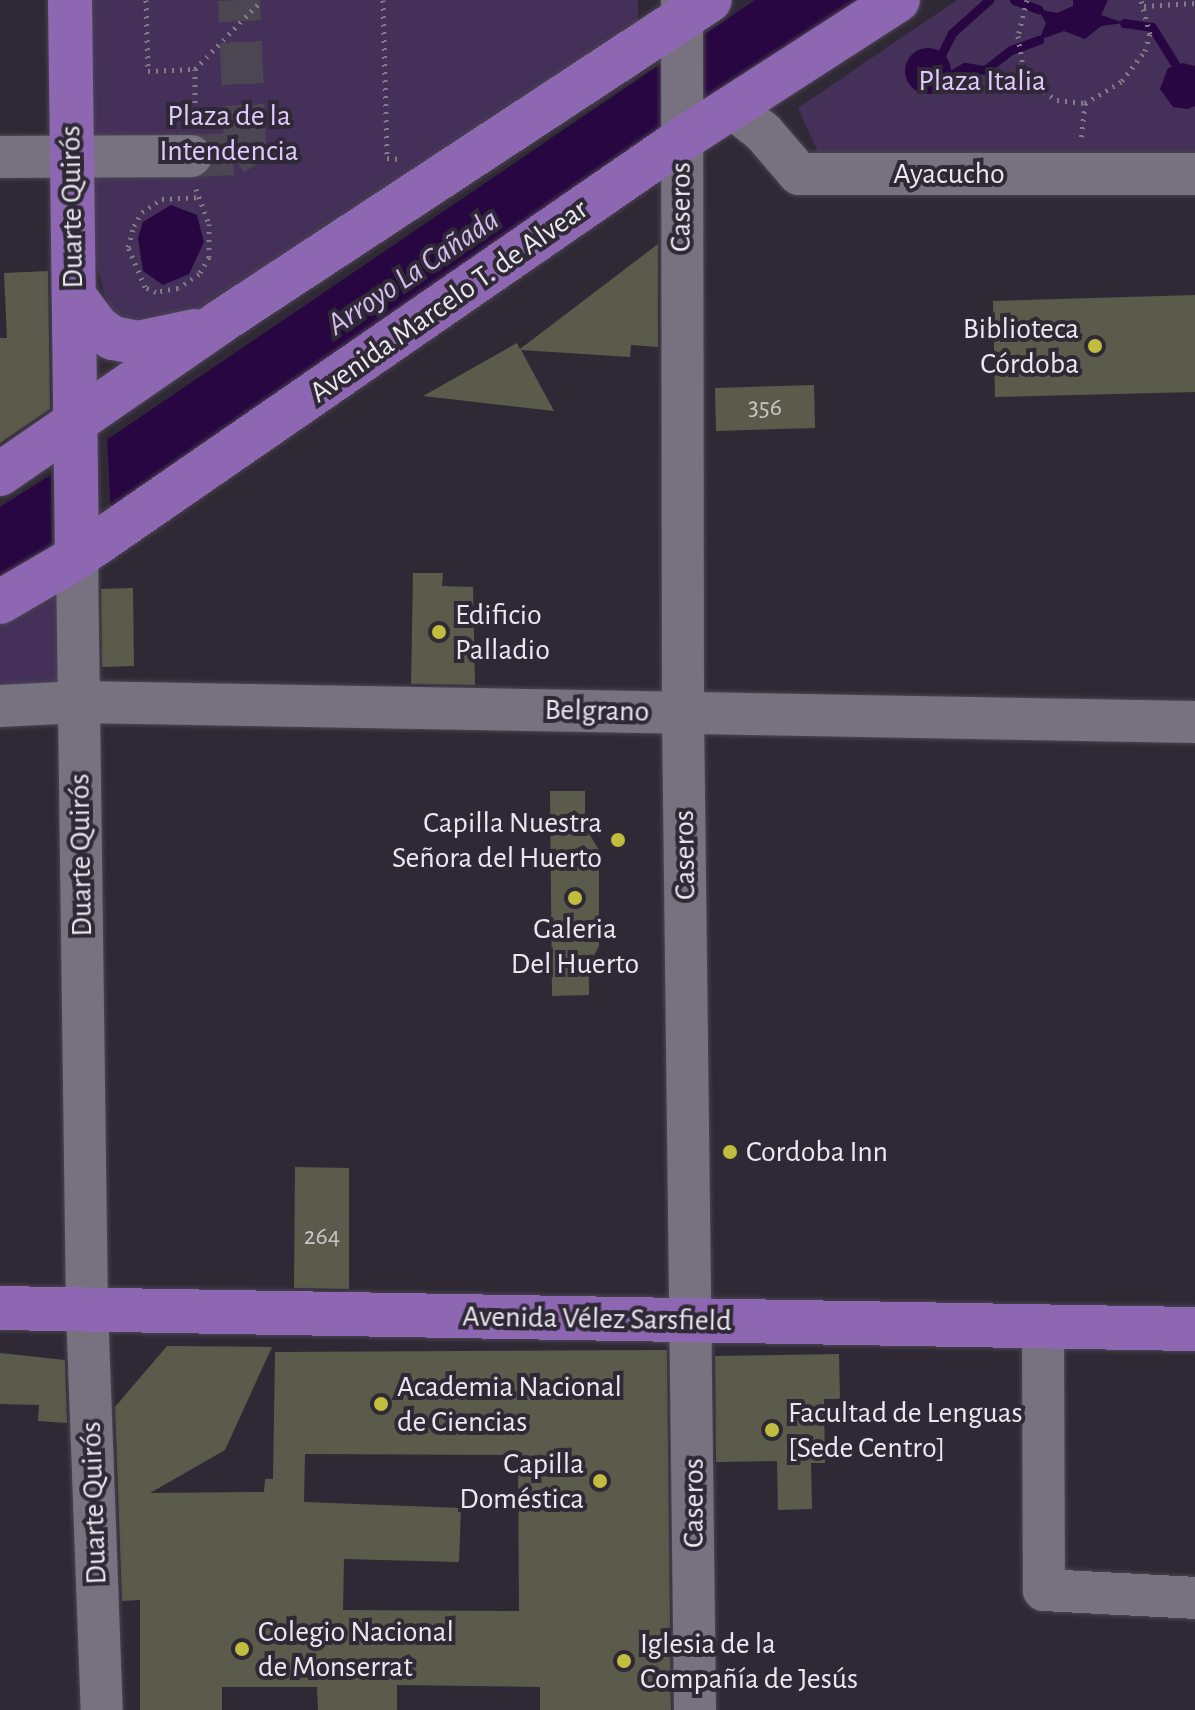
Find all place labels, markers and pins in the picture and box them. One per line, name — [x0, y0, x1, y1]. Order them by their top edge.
place label: Biblioteca Córdoba — [963, 311, 1079, 382]
marker: Biblioteca Córdoba — [1086, 337, 1104, 355]
place label: Edificio Palladio — [455, 597, 550, 668]
marker: Edificio Palladio — [430, 623, 448, 641]
place label: Capilla Nuestra Señora del Huerto — [392, 805, 602, 876]
marker: Capilla Nuestra Señora del Huerto — [609, 831, 627, 849]
marker: Galeria Del Huerto — [566, 889, 584, 907]
place label: Galeria Del Huerto — [511, 911, 639, 982]
place label: Cordoba Inn — [746, 1134, 888, 1170]
marker: Cordoba Inn — [721, 1143, 739, 1161]
place label: Academia Nacional de Ciencias — [397, 1369, 622, 1440]
marker: Academia Nacional de Ciencias — [372, 1395, 390, 1413]
place label: Facultad de Lenguas [Sede Centro] — [788, 1395, 1023, 1466]
marker: Facultad de Lenguas [Sede Centro] — [763, 1421, 781, 1439]
place label: Capilla Doméstica — [459, 1446, 584, 1516]
marker: Capilla Doméstica — [591, 1472, 609, 1490]
place label: Colegio Nacional de Monserrat — [258, 1614, 454, 1684]
place label: Iglesia de la Compañía de Jesús — [640, 1626, 858, 1696]
marker: Colegio Nacional de Monserrat — [233, 1640, 251, 1658]
marker: Iglesia de la Compañía de Jesús — [615, 1652, 633, 1670]

